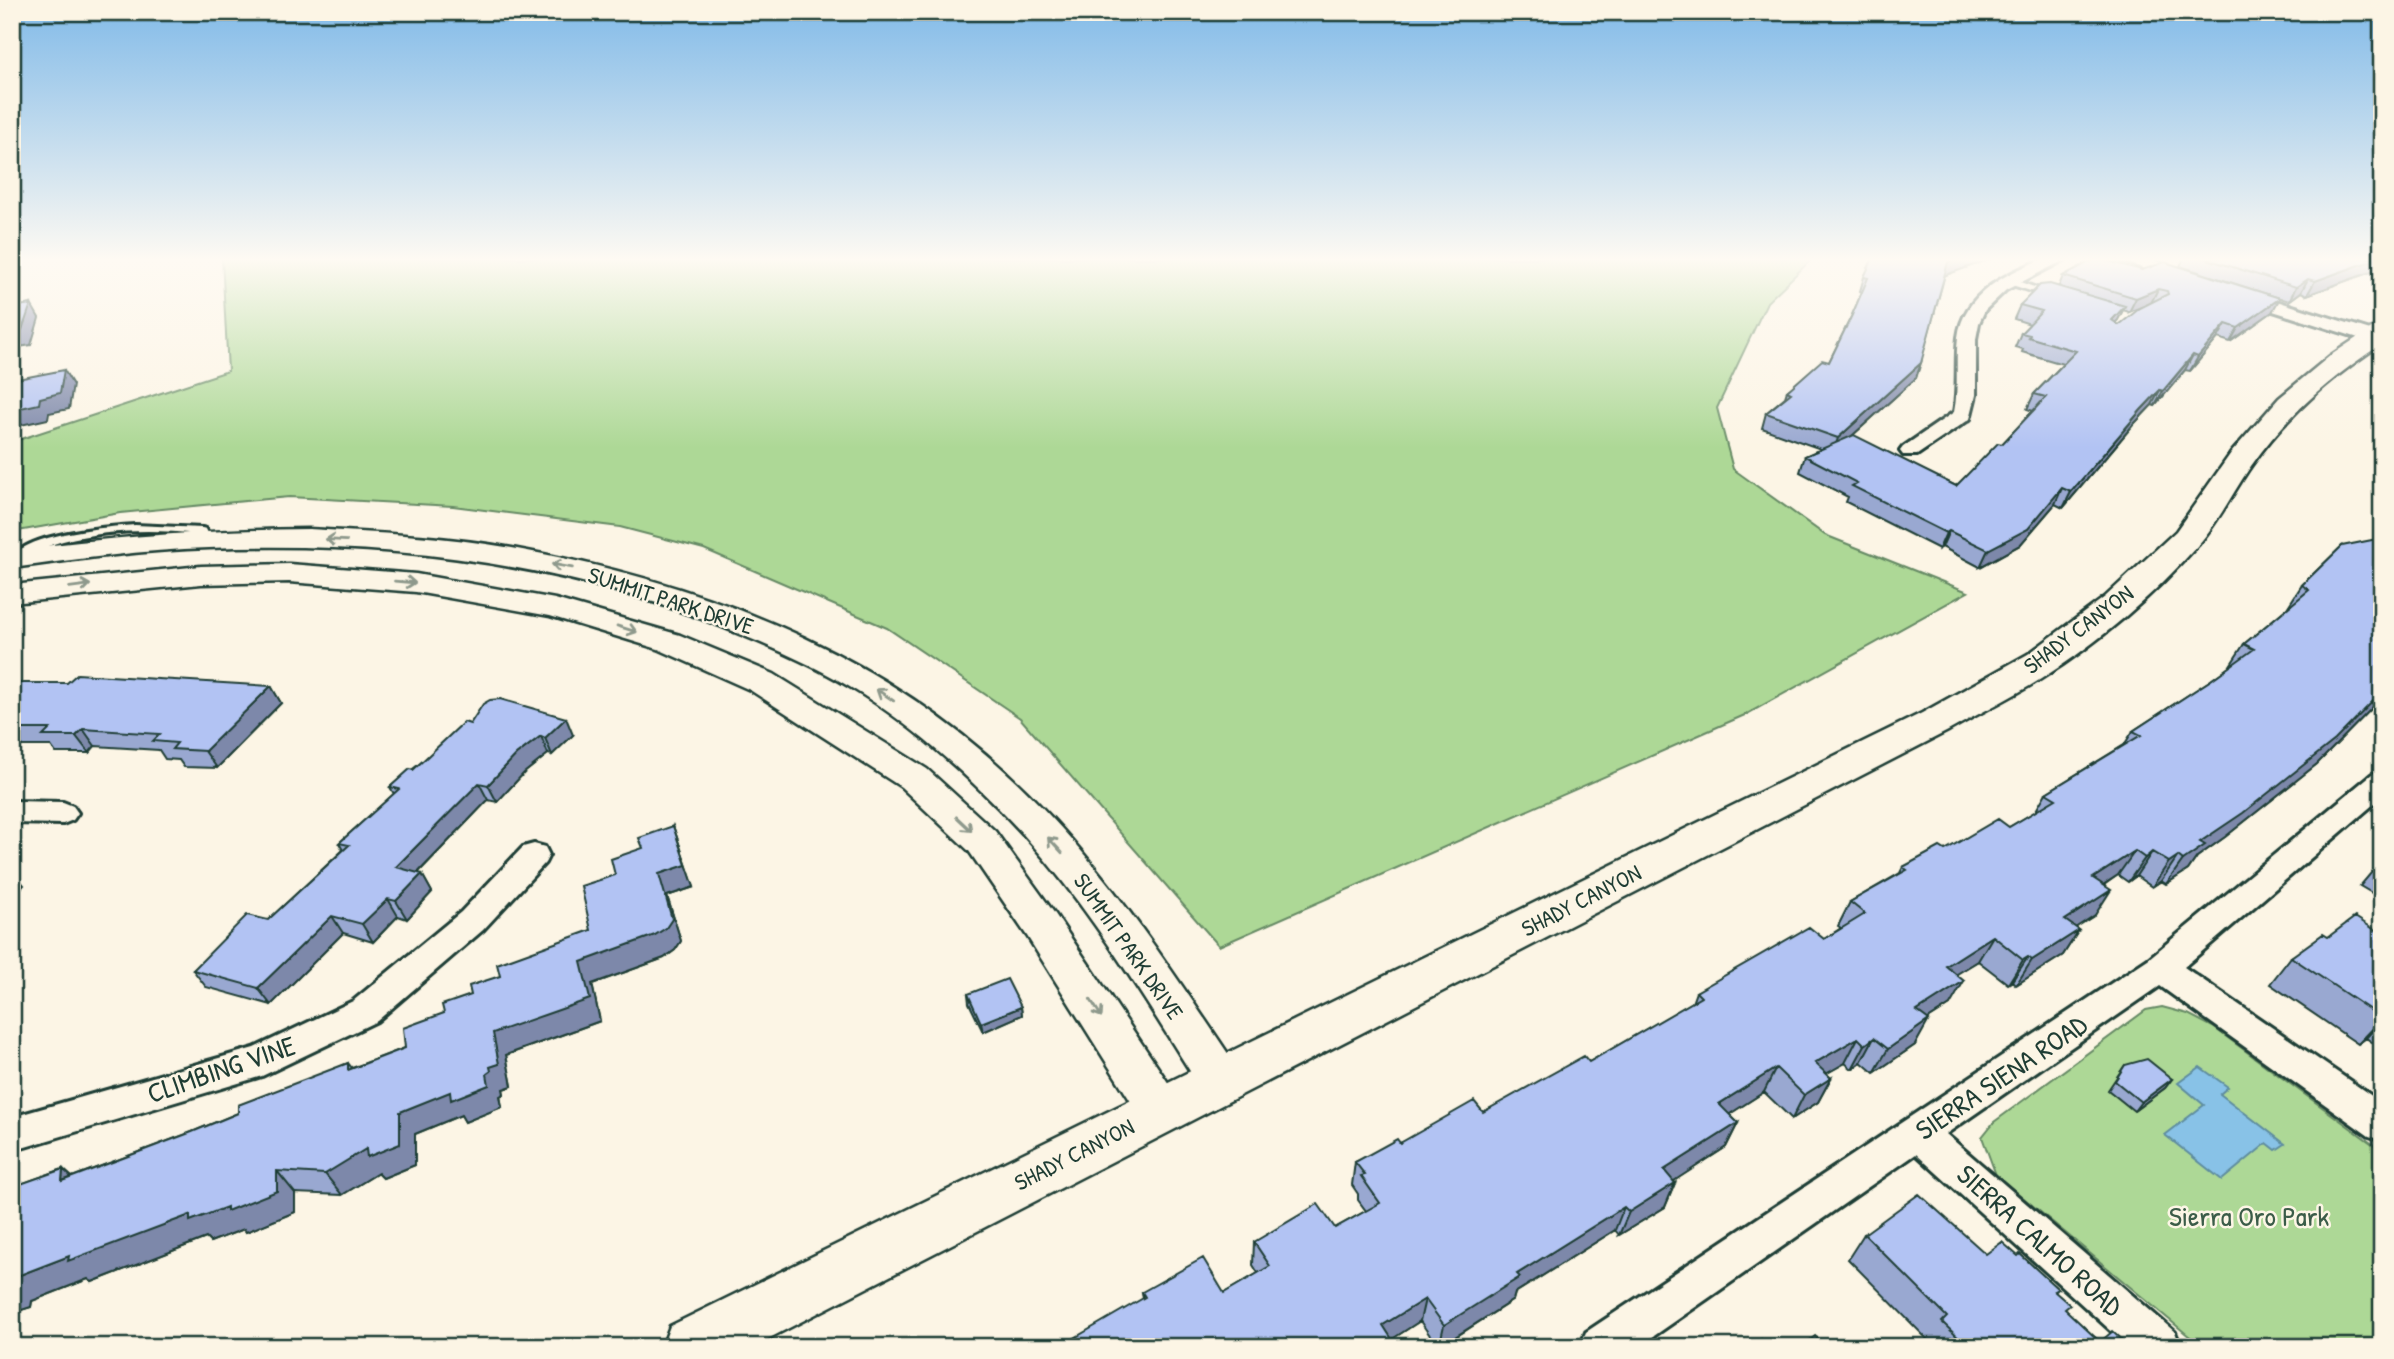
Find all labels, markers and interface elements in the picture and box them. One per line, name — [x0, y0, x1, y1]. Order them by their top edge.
one-way arrow — [325, 534, 348, 547]
one-way arrow — [551, 559, 574, 572]
street label: SUMMIT PARK DRIVE — [584, 559, 758, 641]
one-way arrow — [393, 576, 415, 589]
street label: SHADY CANYON — [2017, 577, 2139, 681]
one-way arrow — [68, 579, 91, 592]
one-way arrow — [616, 624, 638, 637]
one-way arrow — [876, 688, 895, 702]
one-way arrow — [955, 816, 972, 833]
one-way arrow — [1046, 837, 1063, 854]
street label: SHADY CANYON — [1516, 857, 1646, 943]
street label: SUMMIT PARK DRIVE — [1067, 867, 1191, 1025]
one-way arrow — [1089, 998, 1103, 1018]
street label: SIERRA SIENA ROAD — [1908, 1005, 2095, 1149]
street label: CLIMBING VINE — [142, 1026, 300, 1112]
street label: SHADY CANYON — [1009, 1111, 1139, 1197]
street label: SIERRA CALMO ROAD — [1949, 1155, 2132, 1325]
park label: Sierra Oro Park — [2169, 1197, 2329, 1235]

